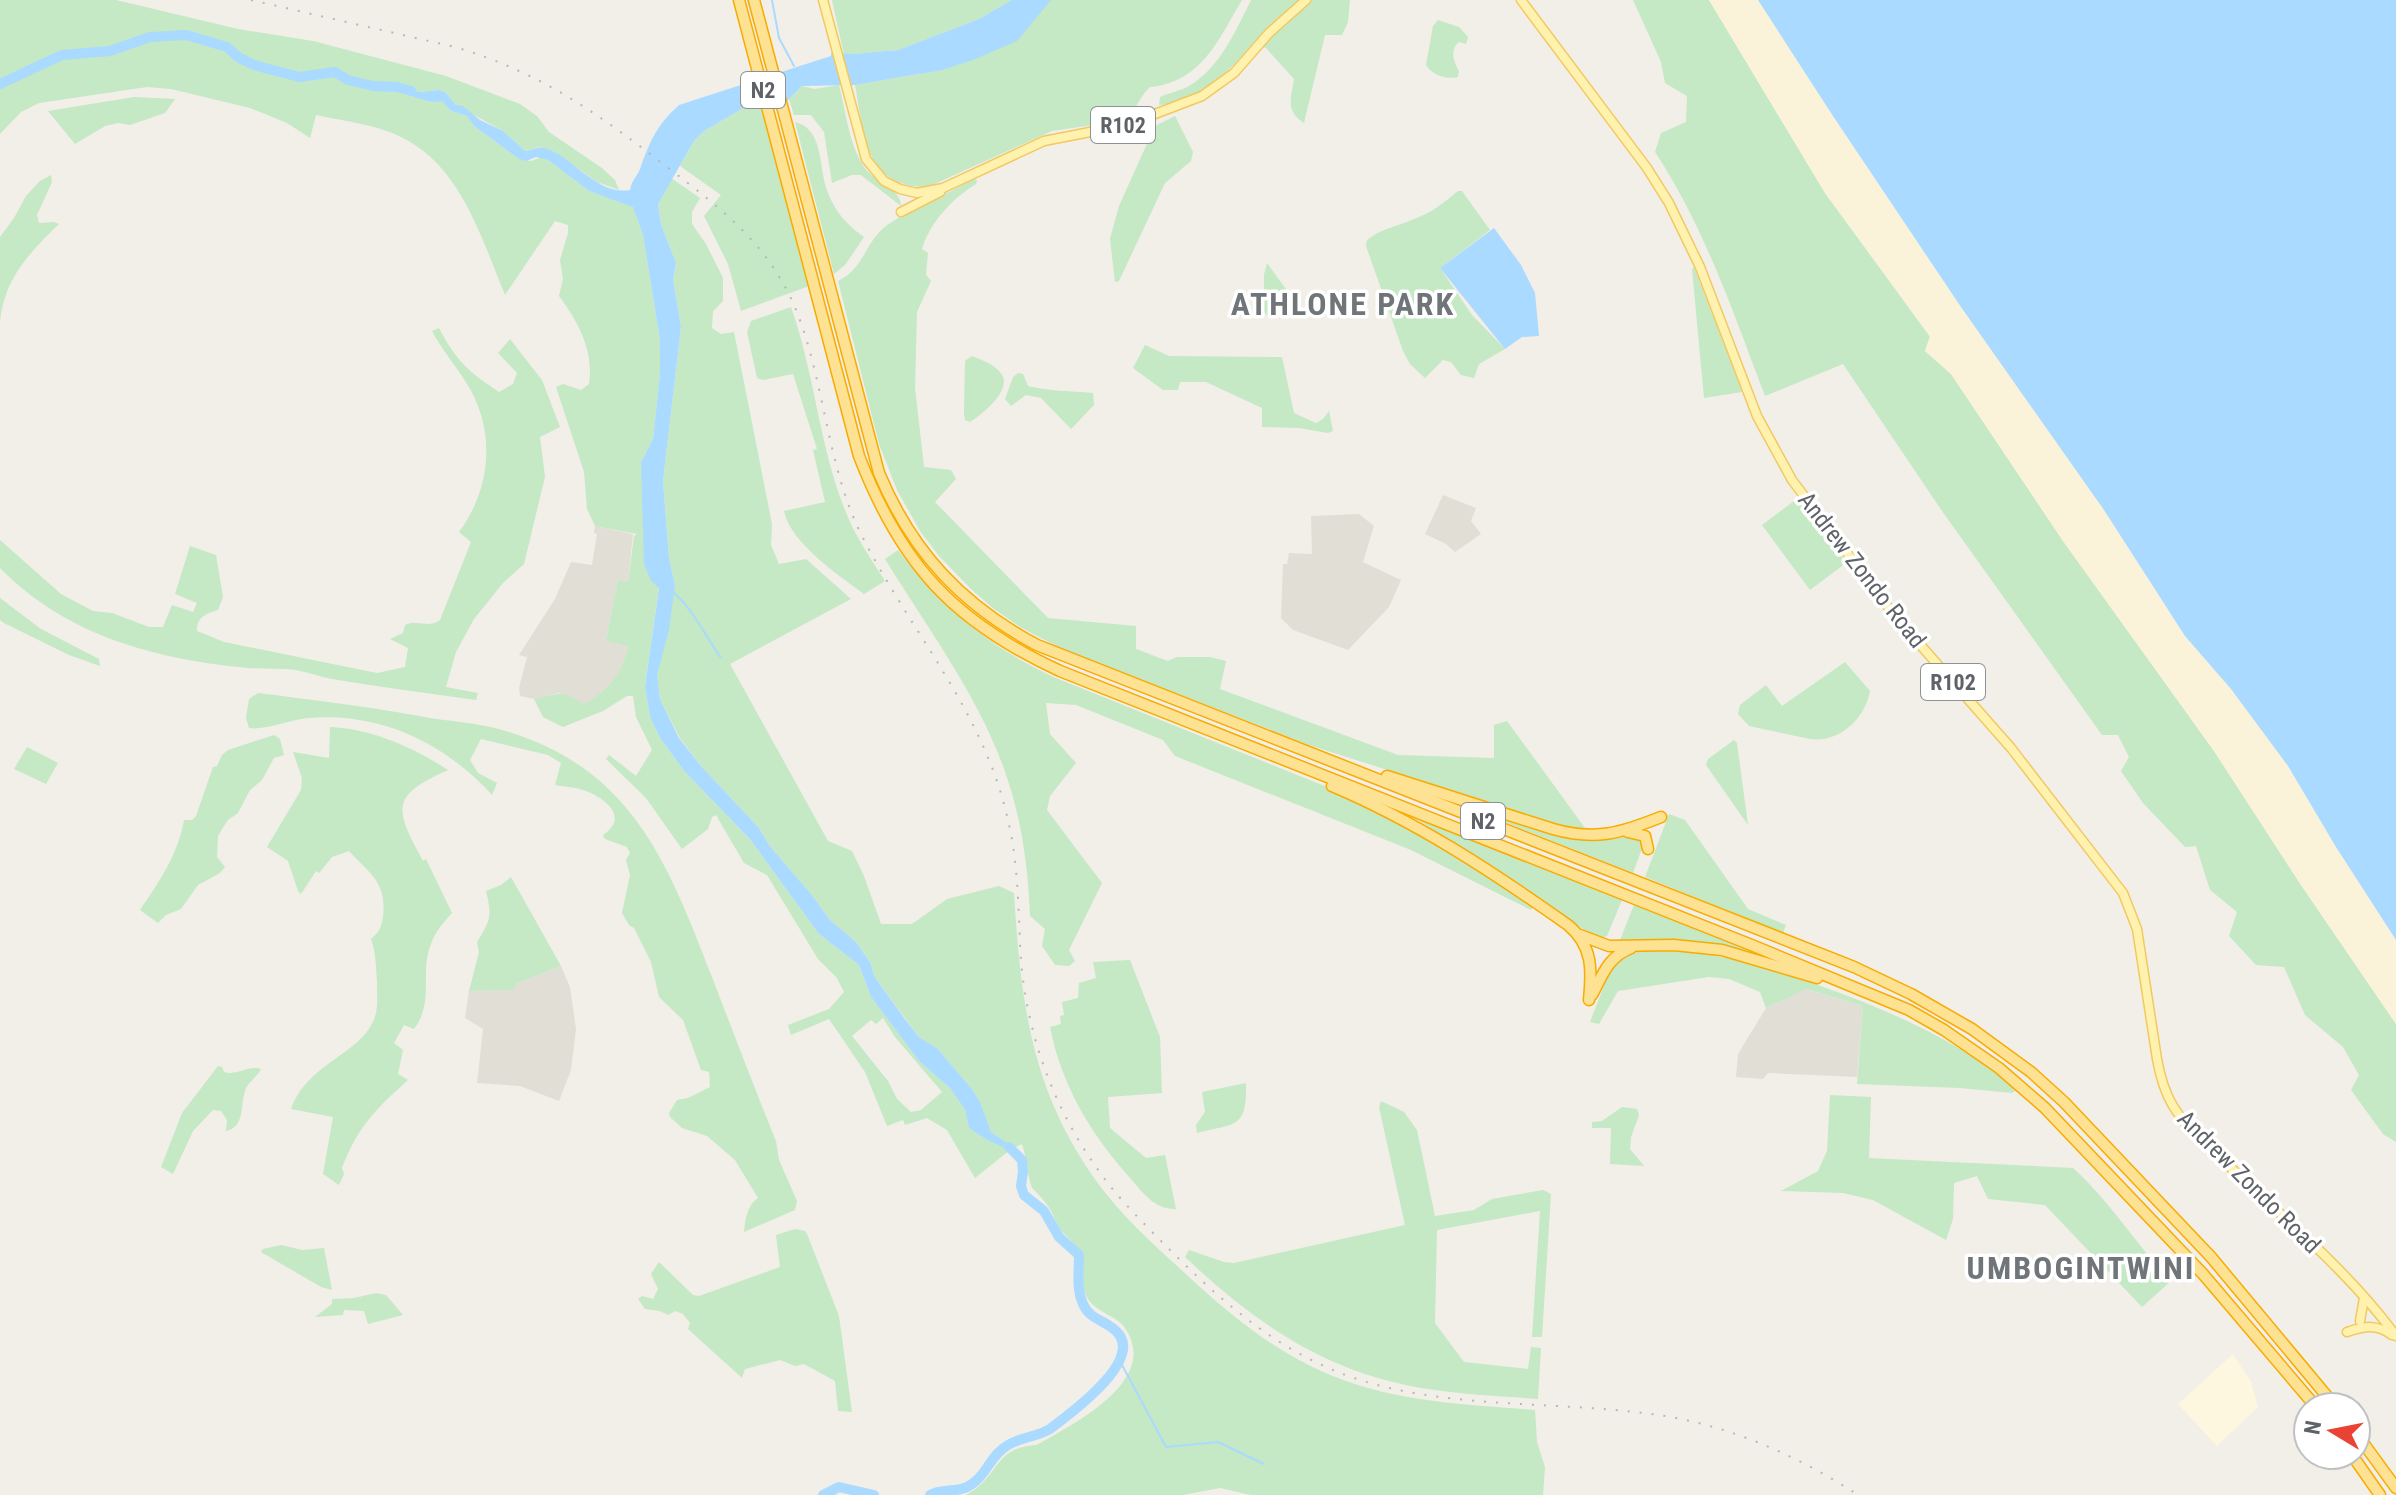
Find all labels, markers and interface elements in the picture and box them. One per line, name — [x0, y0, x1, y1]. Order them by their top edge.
road number: N2 — [741, 72, 785, 108]
road number: R102 — [1091, 107, 1155, 143]
district label: ATHLONE PARK — [1231, 285, 1455, 323]
street label: Andrew Zondo Road — [1792, 486, 1932, 654]
road number: R102 — [1921, 664, 1985, 700]
road number: N2 — [1461, 803, 1505, 839]
street label: Andrew Zondo Road — [2172, 1105, 2326, 1259]
district label: UMBOGINTWINI — [1967, 1249, 2195, 1287]
north arrow — [2292, 1391, 2372, 1471]
text: N — [2299, 1419, 2326, 1436]

